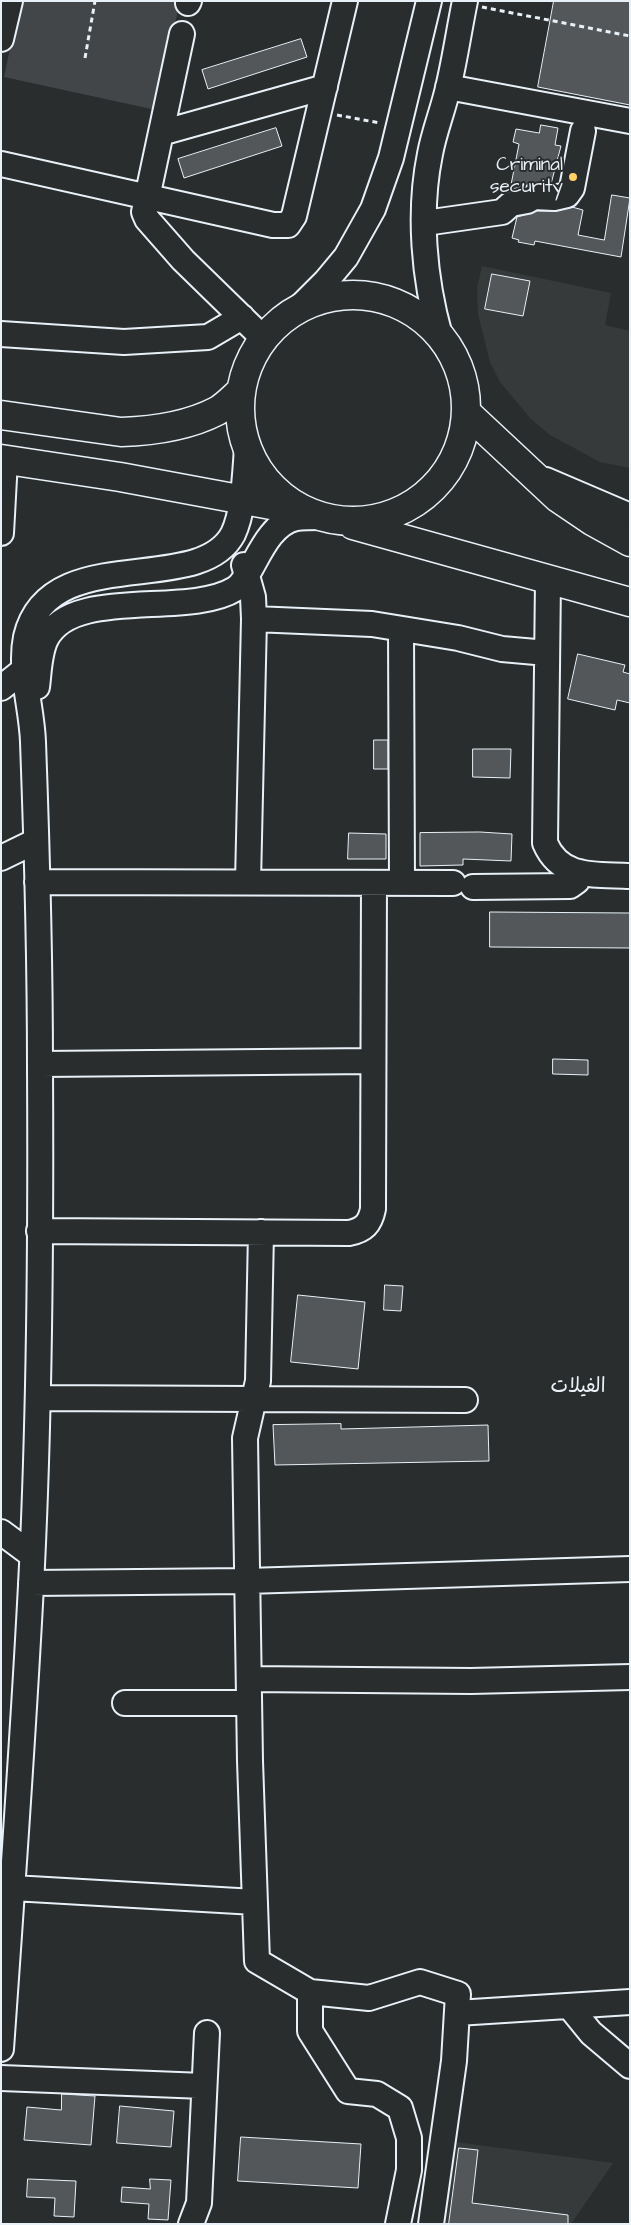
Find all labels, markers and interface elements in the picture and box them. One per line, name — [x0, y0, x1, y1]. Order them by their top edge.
place label: Criminal security — [490, 155, 563, 199]
marker: Criminal security — [567, 171, 579, 183]
district label: الفيلات — [550, 1376, 606, 1400]

